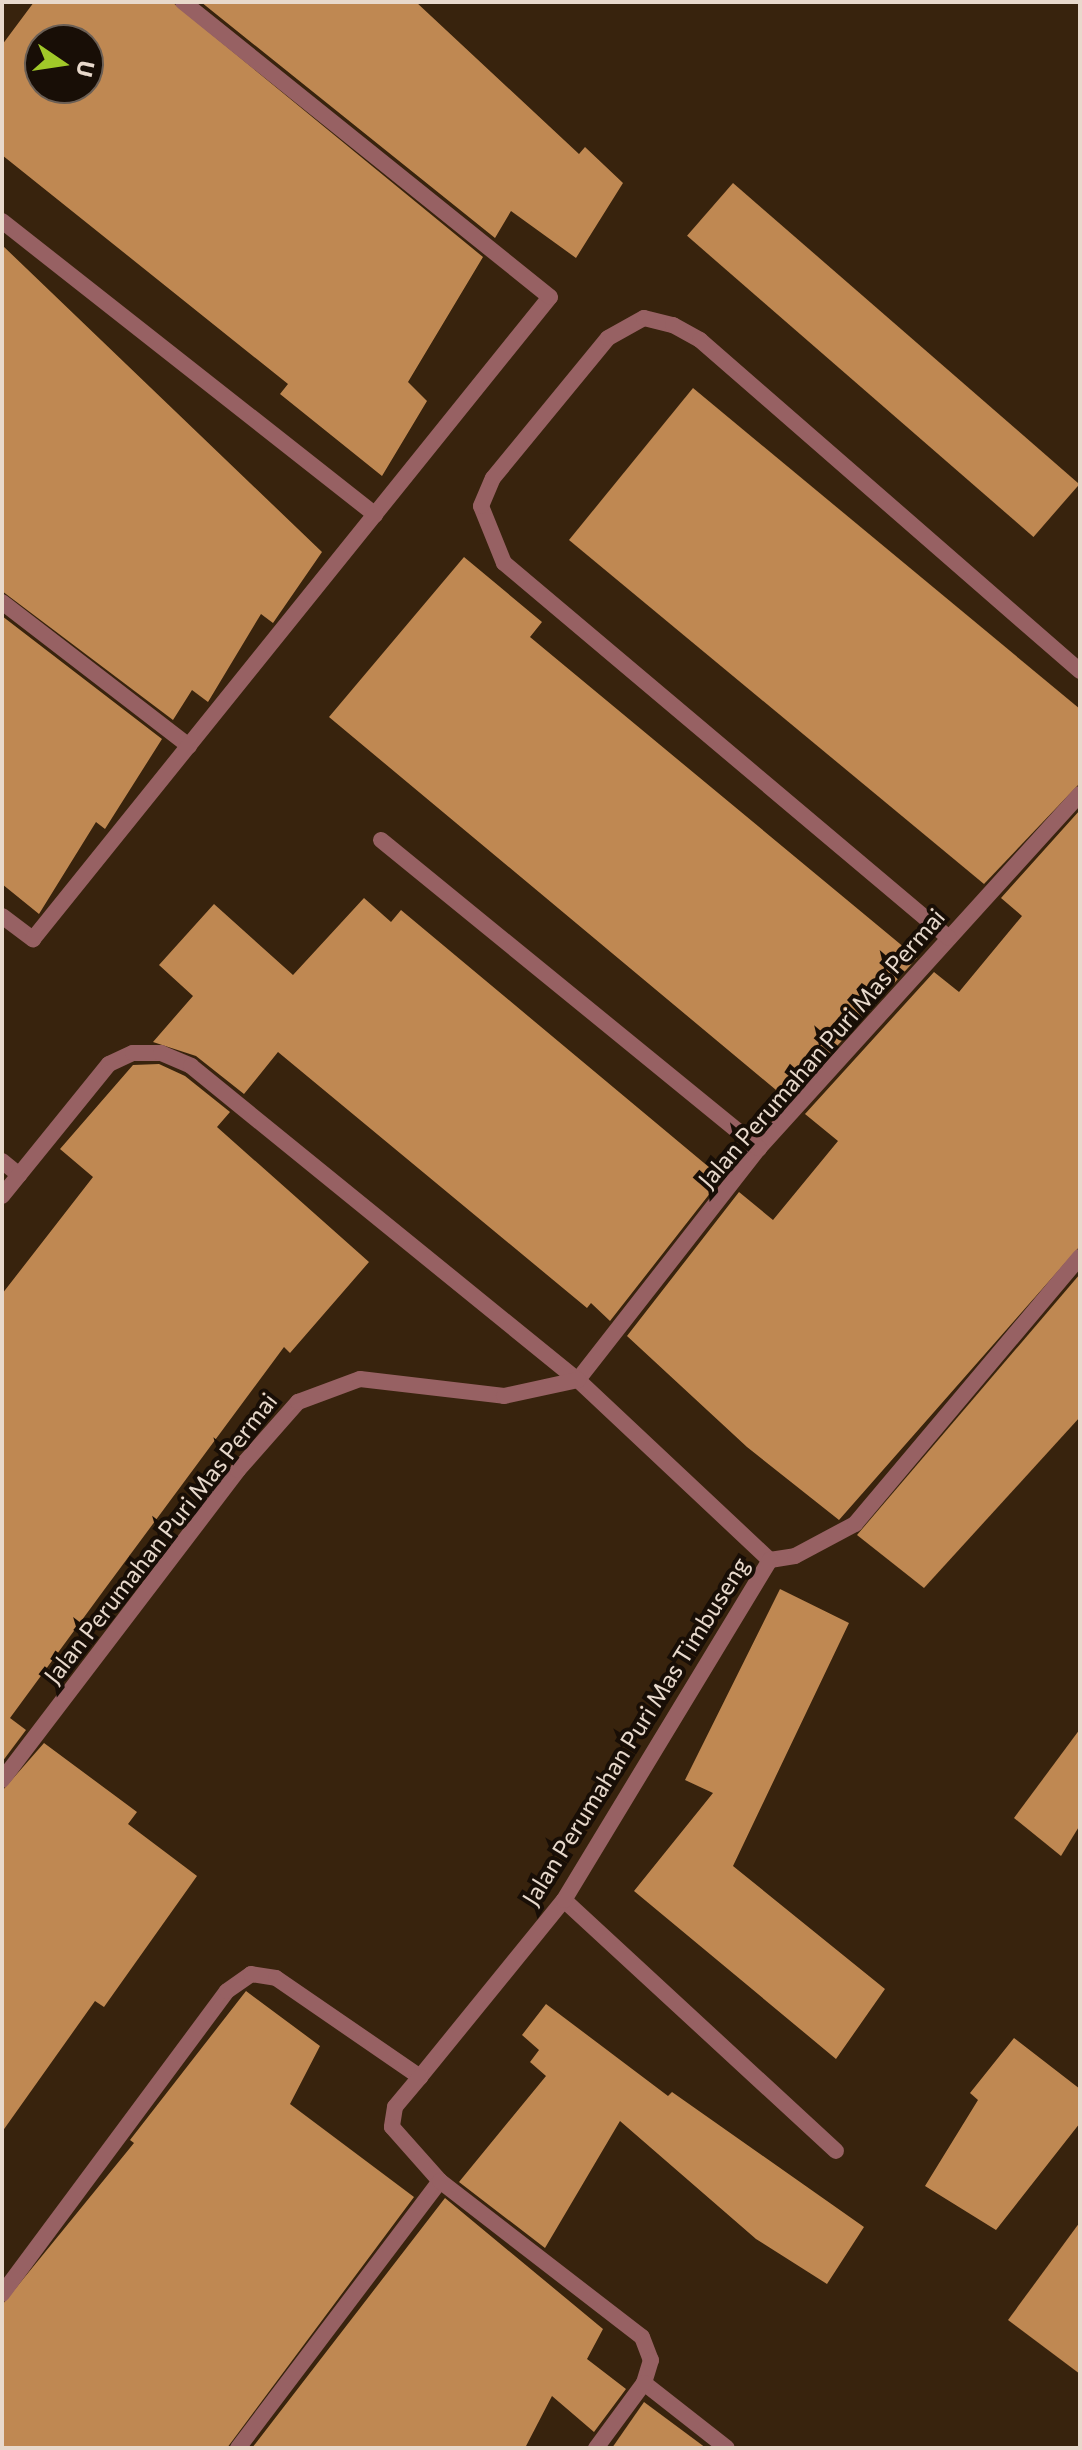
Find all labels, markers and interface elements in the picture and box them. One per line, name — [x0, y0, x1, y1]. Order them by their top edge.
north arrow — [24, 24, 104, 104]
text: U — [71, 58, 101, 80]
street label: Jalan Perumahan Puri Mas Permai — [692, 902, 950, 1194]
street label: Jalan Perumahan Puri Mas Permai — [37, 1387, 283, 1689]
street label: Jalan Perumahan Puri Mas Timbuseng — [515, 1552, 755, 1910]

